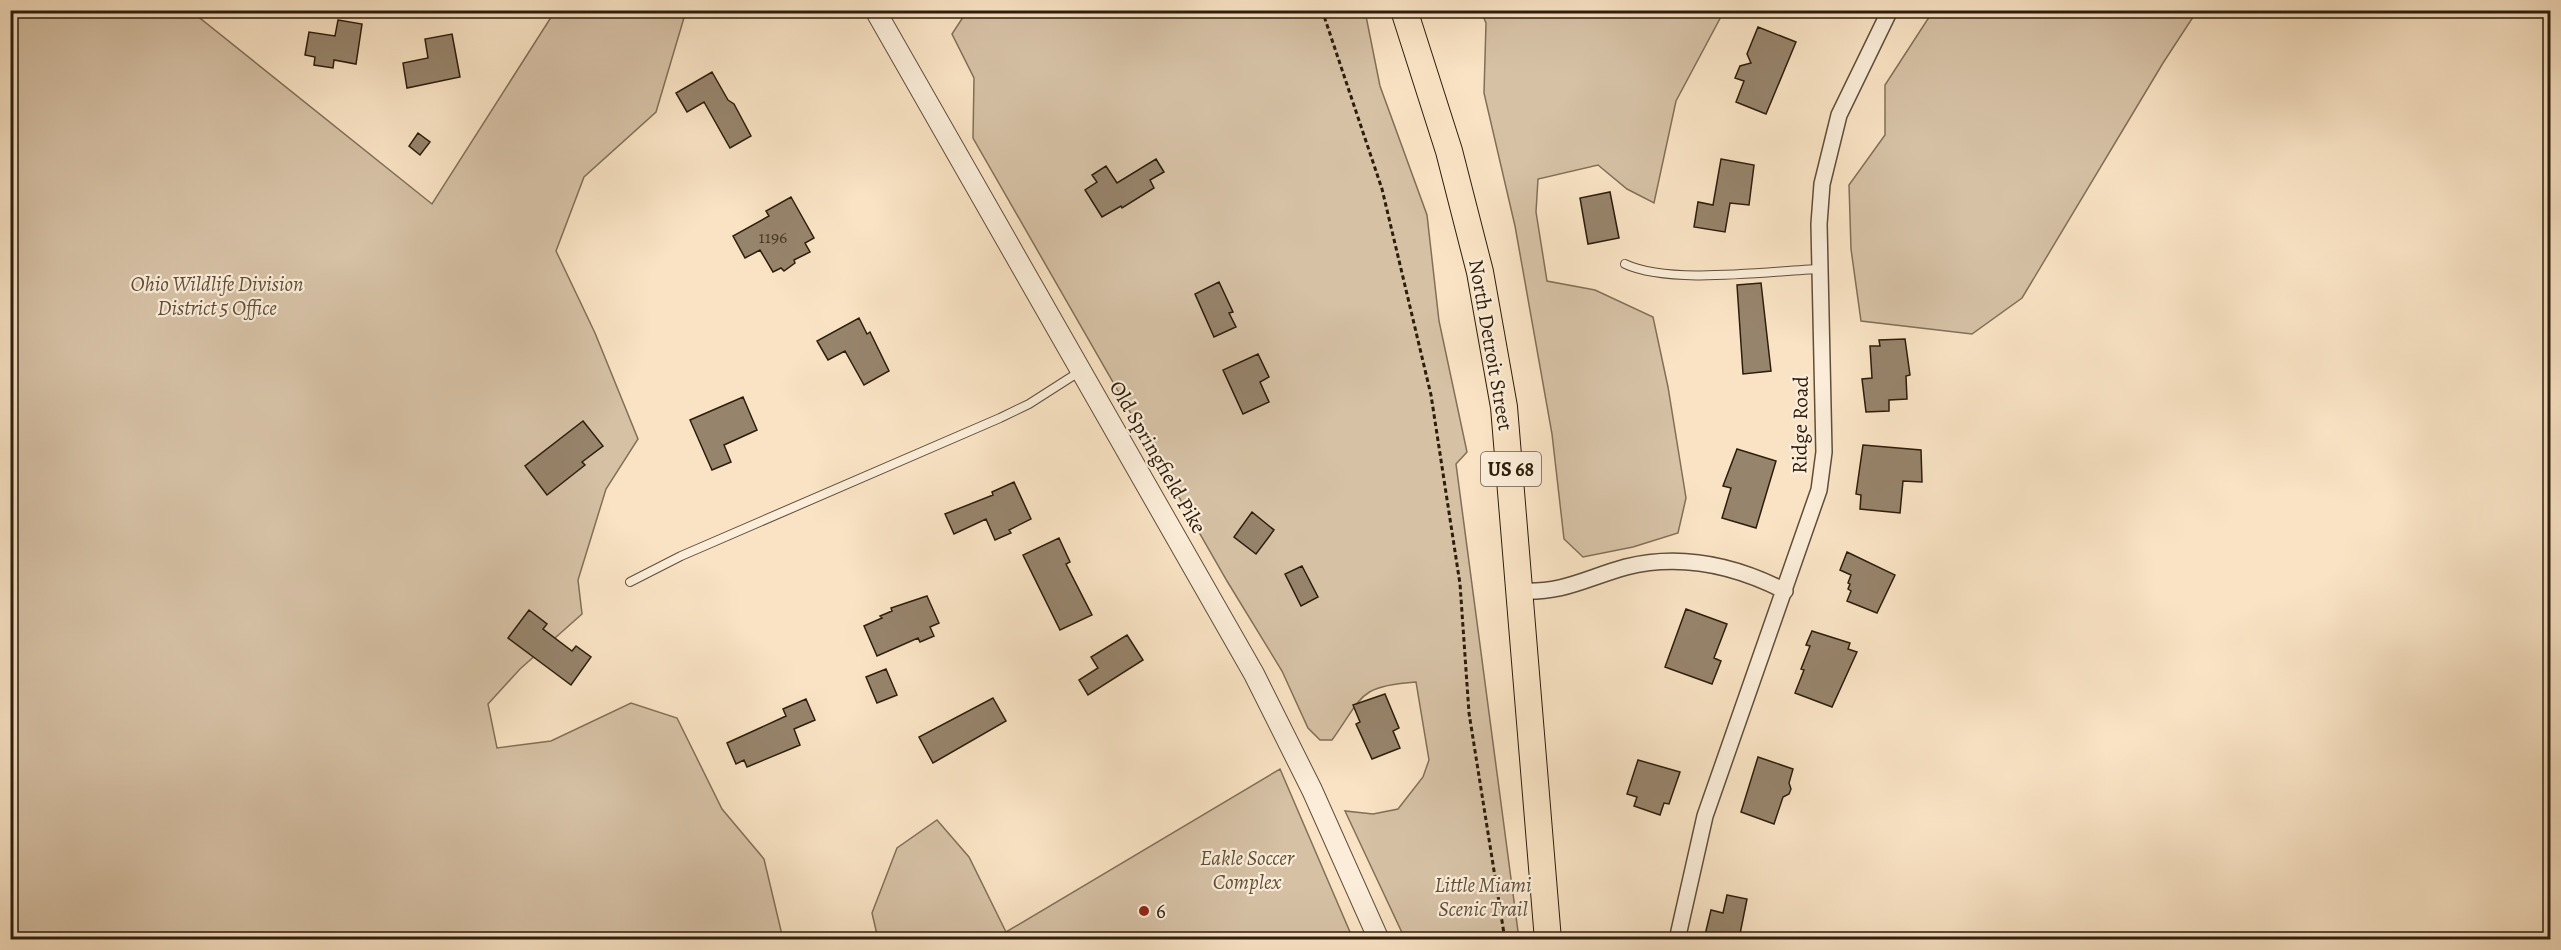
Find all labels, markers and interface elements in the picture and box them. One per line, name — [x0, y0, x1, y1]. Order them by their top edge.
house number: 1196 — [759, 225, 787, 249]
street label: North Detroit Street — [1462, 257, 1520, 433]
park label: Ohio Wildlife Division District 5 Office — [131, 270, 303, 322]
street label: Old Springfield Pike — [1103, 375, 1213, 539]
street label: Ridge Road — [1785, 375, 1815, 474]
road number: US 68 — [1481, 452, 1541, 486]
park label: Eakle Soccer Complex — [1200, 844, 1295, 896]
park label: Little Miami Scenic Trail — [1434, 871, 1532, 923]
place label: 6 — [1156, 897, 1166, 925]
marker: 6 — [1137, 904, 1151, 918]

